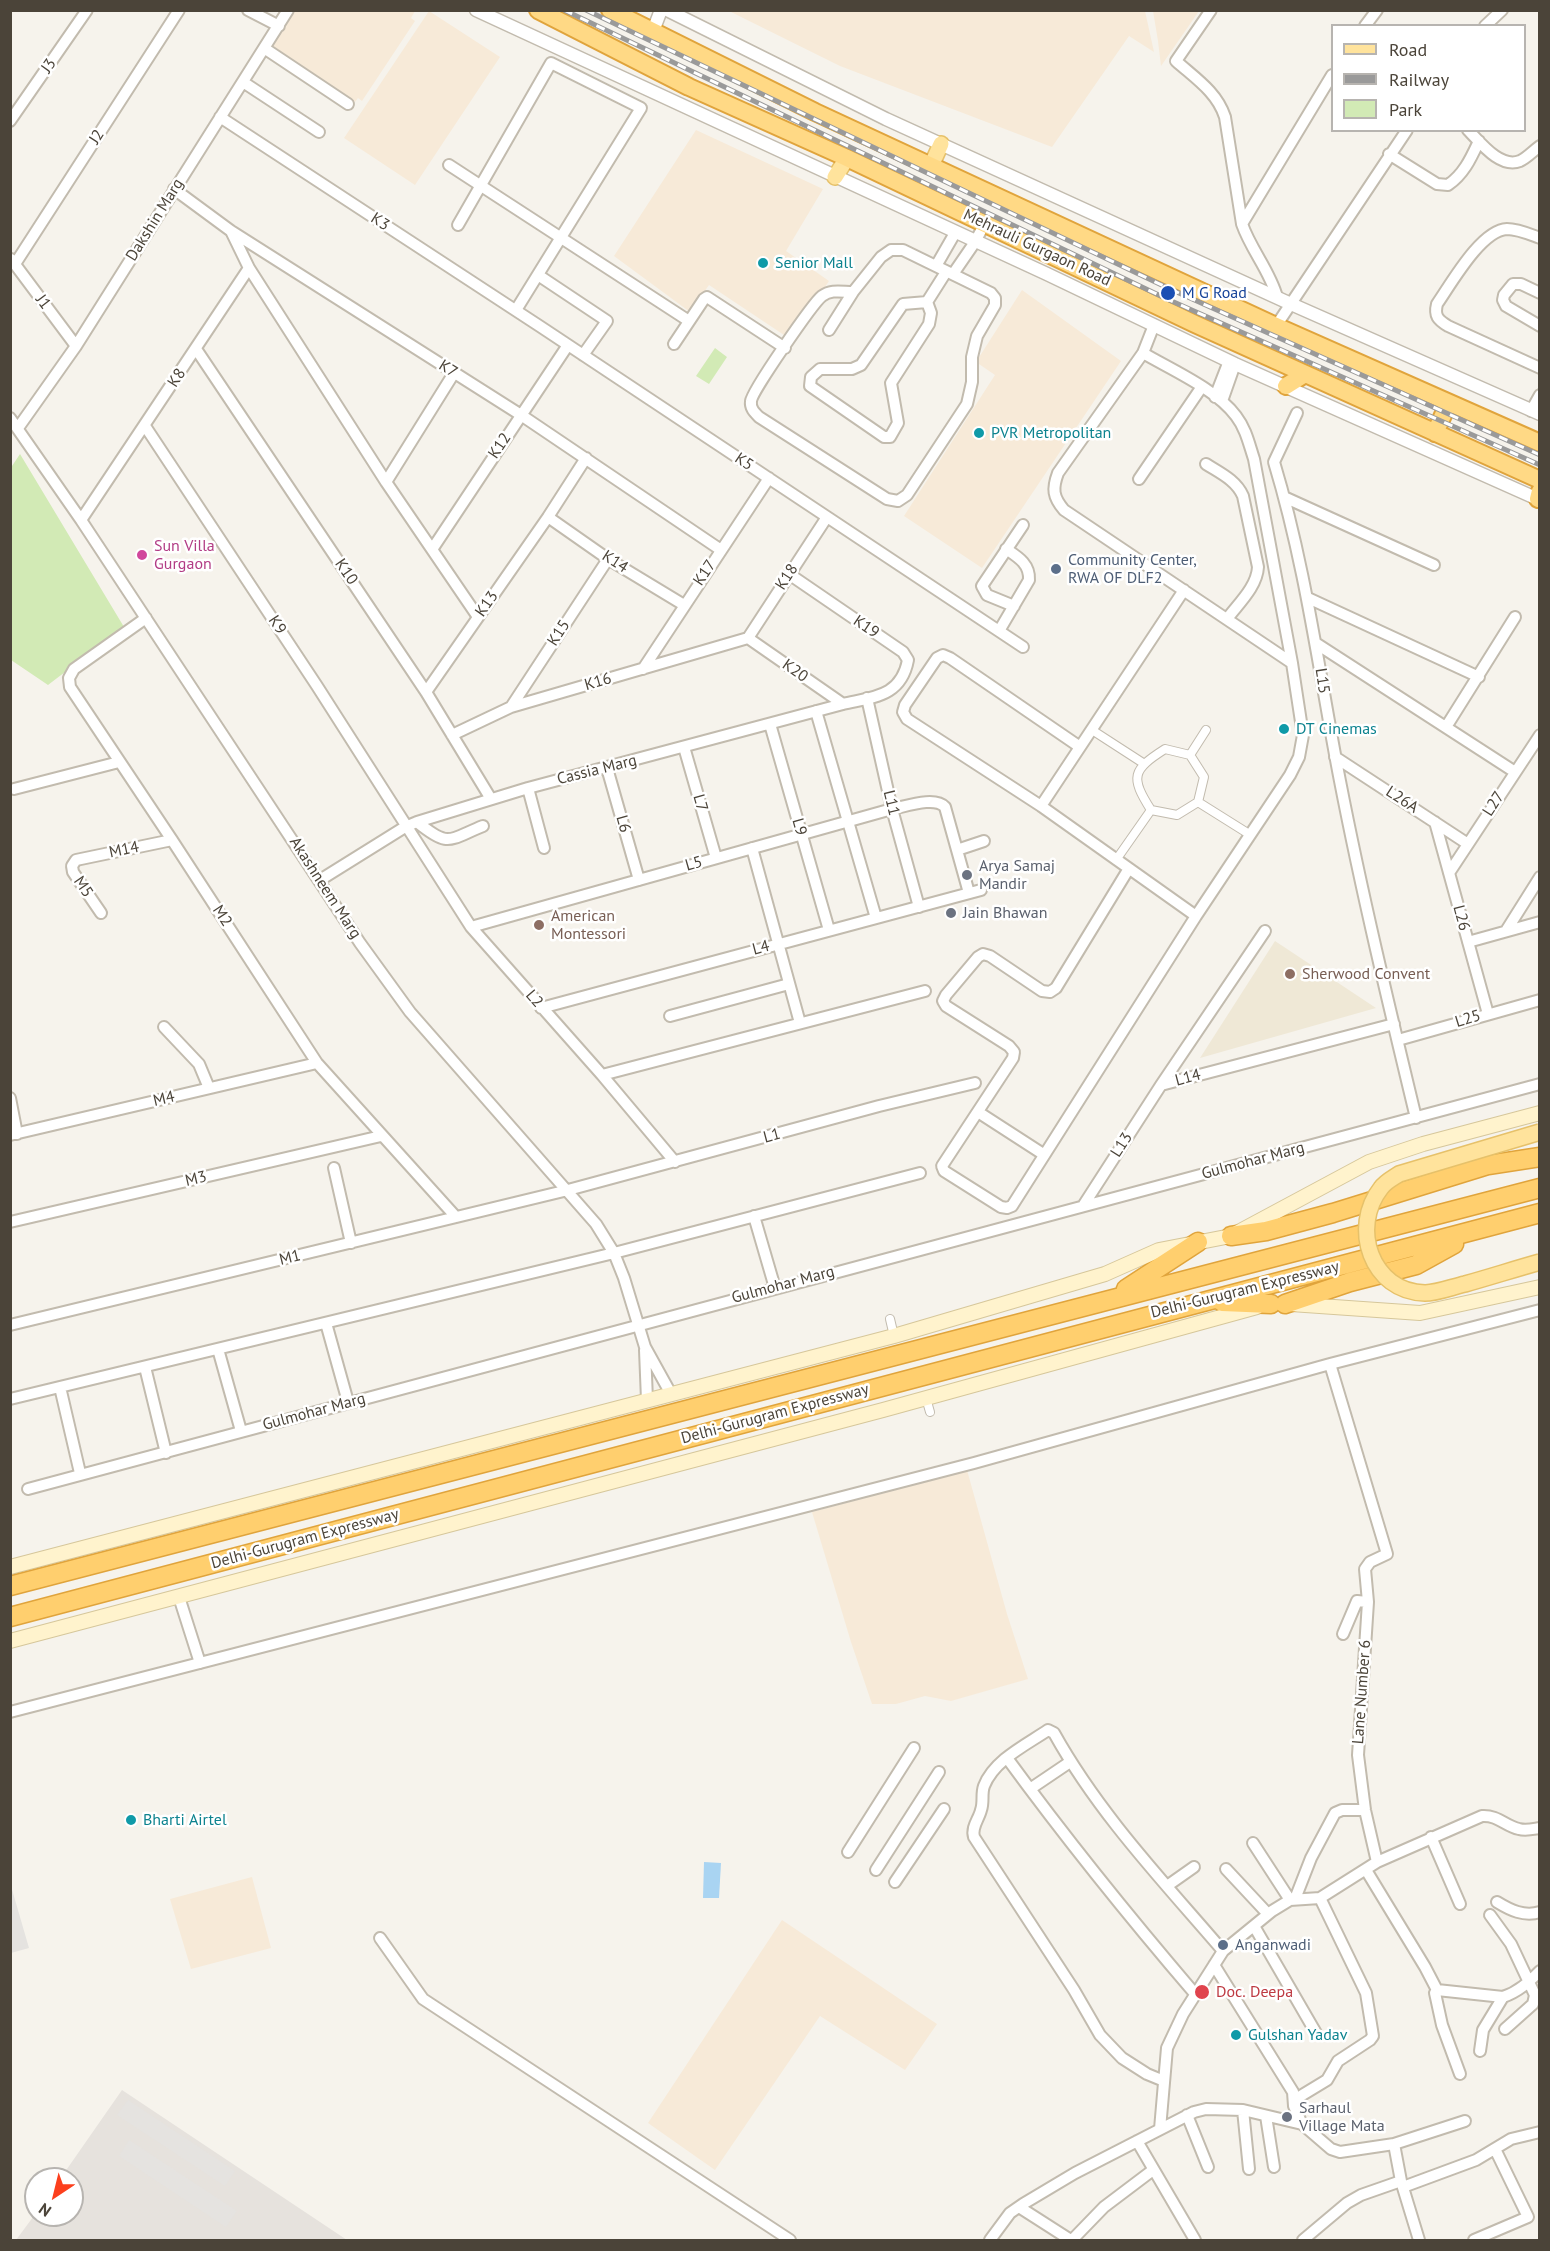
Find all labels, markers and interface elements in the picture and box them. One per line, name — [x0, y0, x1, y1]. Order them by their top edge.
legend — [1331, 24, 1526, 132]
text: Road — [1389, 38, 1427, 61]
street label: J3 — [37, 55, 61, 77]
text: Railway — [1389, 68, 1449, 91]
text: Park — [1389, 98, 1422, 121]
street label: J2 — [85, 126, 109, 148]
street label: Dakshin Marg — [122, 175, 188, 265]
street label: Mehrauli Gurgaon Road — [960, 205, 1114, 291]
street label: K3 — [367, 209, 393, 235]
place label: Senior Mall — [775, 253, 853, 273]
marker: Senior Mall — [756, 256, 770, 270]
place label: M G Road — [1182, 283, 1247, 303]
marker: M G Road — [1159, 284, 1177, 302]
street label: J1 — [31, 291, 55, 313]
street label: K7 — [435, 356, 461, 382]
street label: K8 — [164, 365, 190, 391]
place label: PVR Metropolitan — [991, 423, 1111, 443]
marker: PVR Metropolitan — [972, 426, 986, 440]
street label: K12 — [484, 429, 516, 463]
street label: K5 — [731, 449, 757, 475]
place label: Sun Villa Gurgaon — [154, 536, 215, 574]
street label: K14 — [598, 547, 632, 577]
marker: Sun Villa Gurgaon — [135, 548, 149, 562]
place label: Community Center, RWA OF DLF2 — [1068, 550, 1197, 588]
street label: K10 — [330, 555, 362, 589]
street label: K17 — [689, 556, 721, 590]
street label: K18 — [772, 560, 802, 594]
marker: Community Center, RWA OF DLF2 — [1049, 562, 1063, 576]
street label: K13 — [471, 587, 503, 621]
street label: K19 — [849, 611, 883, 643]
street label: K9 — [264, 612, 290, 638]
street label: K15 — [544, 616, 574, 650]
street label: K20 — [778, 655, 812, 687]
street label: L15 — [1311, 667, 1333, 695]
street label: K16 — [582, 669, 614, 695]
place label: DT Cinemas — [1296, 719, 1377, 739]
marker: DT Cinemas — [1277, 722, 1291, 736]
street label: Cassia Marg — [555, 751, 639, 789]
street label: L26A — [1382, 782, 1422, 818]
street label: L11 — [879, 788, 903, 818]
street label: L27 — [1479, 788, 1509, 820]
street label: L7 — [688, 792, 712, 814]
street label: L6 — [611, 813, 635, 835]
street label: L9 — [787, 816, 811, 838]
street label: Akashneem Marg — [285, 834, 365, 942]
street label: M14 — [107, 837, 141, 863]
street label: L5 — [683, 852, 705, 876]
place label: Arya Samaj Mandir — [979, 856, 1055, 894]
marker: Arya Samaj Mandir — [960, 868, 974, 882]
street label: M5 — [69, 873, 97, 901]
street label: M2 — [208, 902, 236, 930]
place label: Jain Bhawan — [963, 903, 1047, 923]
street label: L26 — [1448, 903, 1474, 933]
place label: American Montessori — [551, 906, 626, 944]
marker: Jain Bhawan — [944, 906, 958, 920]
marker: American Montessori — [532, 918, 546, 932]
street label: L4 — [750, 937, 772, 959]
place label: Sherwood Convent — [1302, 964, 1430, 984]
marker: Sherwood Convent — [1283, 967, 1297, 981]
street label: L2 — [521, 986, 547, 1012]
street label: L25 — [1453, 1006, 1483, 1032]
street label: L14 — [1173, 1065, 1203, 1091]
street label: M4 — [151, 1087, 177, 1111]
street label: L1 — [761, 1125, 783, 1147]
street label: L13 — [1107, 1129, 1137, 1161]
street label: Gulmohar Marg — [1199, 1138, 1307, 1184]
street label: M3 — [183, 1167, 209, 1191]
street label: M1 — [277, 1246, 303, 1270]
street label: Delhi-Gurugram Expressway — [1149, 1257, 1341, 1323]
street label: Gulmohar Marg — [729, 1262, 837, 1308]
street label: Delhi-Gurugram Expressway — [679, 1380, 871, 1448]
street label: Gulmohar Marg — [260, 1389, 368, 1435]
street label: Delhi-Gurugram Expressway — [209, 1505, 401, 1573]
street label: Lane Number 6 — [1349, 1639, 1375, 1745]
place label: Bharti Airtel — [143, 1810, 227, 1830]
marker: Bharti Airtel — [124, 1813, 138, 1827]
place label: Anganwadi — [1235, 1935, 1311, 1955]
marker: Anganwadi — [1216, 1938, 1230, 1952]
place label: Doc. Deepa — [1216, 1982, 1293, 2002]
marker: Doc. Deepa — [1193, 1983, 1211, 2001]
place label: Gulshan Yadav — [1248, 2025, 1348, 2045]
marker: Gulshan Yadav — [1229, 2028, 1243, 2042]
place label: Sarhaul Village Mata — [1299, 2098, 1385, 2136]
marker: Sarhaul Village Mata — [1280, 2110, 1294, 2124]
north arrow — [24, 2167, 84, 2227]
text: N — [35, 2199, 55, 2221]

